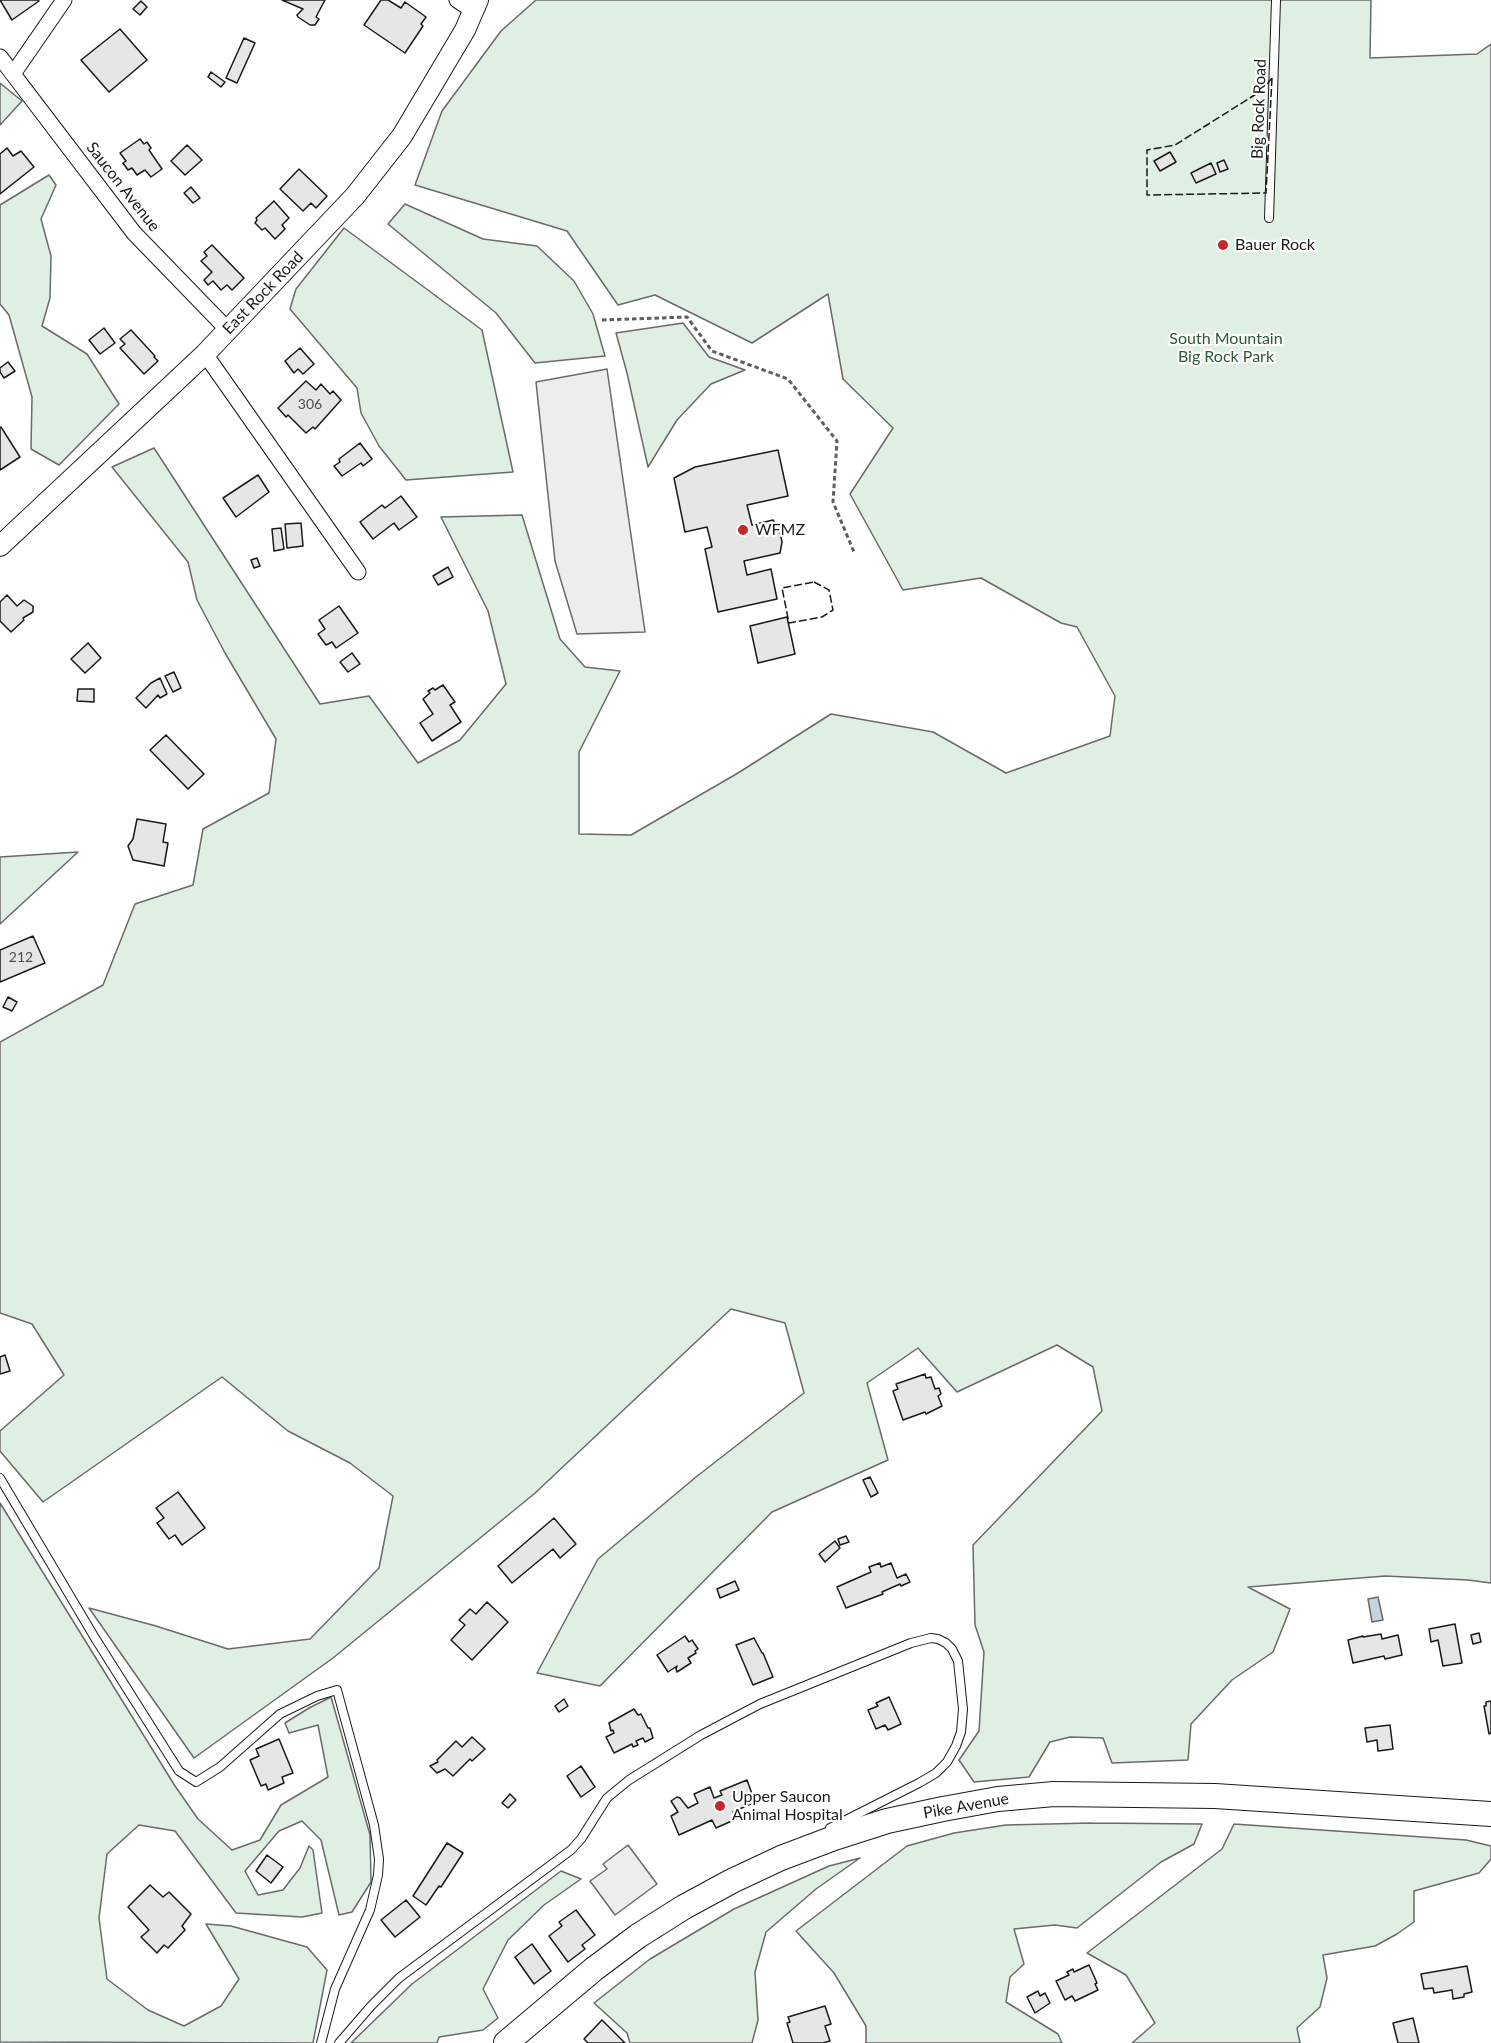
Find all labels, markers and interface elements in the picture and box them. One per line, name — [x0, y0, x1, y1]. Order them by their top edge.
street label: Big Rock Road — [1248, 59, 1270, 159]
street label: Saucon Avenue — [82, 139, 164, 235]
place label: Bauer Rock — [1235, 235, 1315, 255]
marker: Bauer Rock — [1216, 238, 1230, 252]
street label: East Rock Road — [219, 248, 307, 338]
park label: South Mountain Big Rock Park — [1169, 329, 1283, 367]
house number: 306 — [298, 396, 322, 412]
place label: WFMZ — [755, 520, 805, 540]
marker: WFMZ — [736, 523, 750, 537]
house number: 212 — [9, 949, 33, 965]
place label: Upper Saucon Animal Hospital — [732, 1787, 843, 1825]
street label: Pike Avenue — [922, 1789, 1010, 1823]
marker: Upper Saucon Animal Hospital — [713, 1799, 727, 1813]

